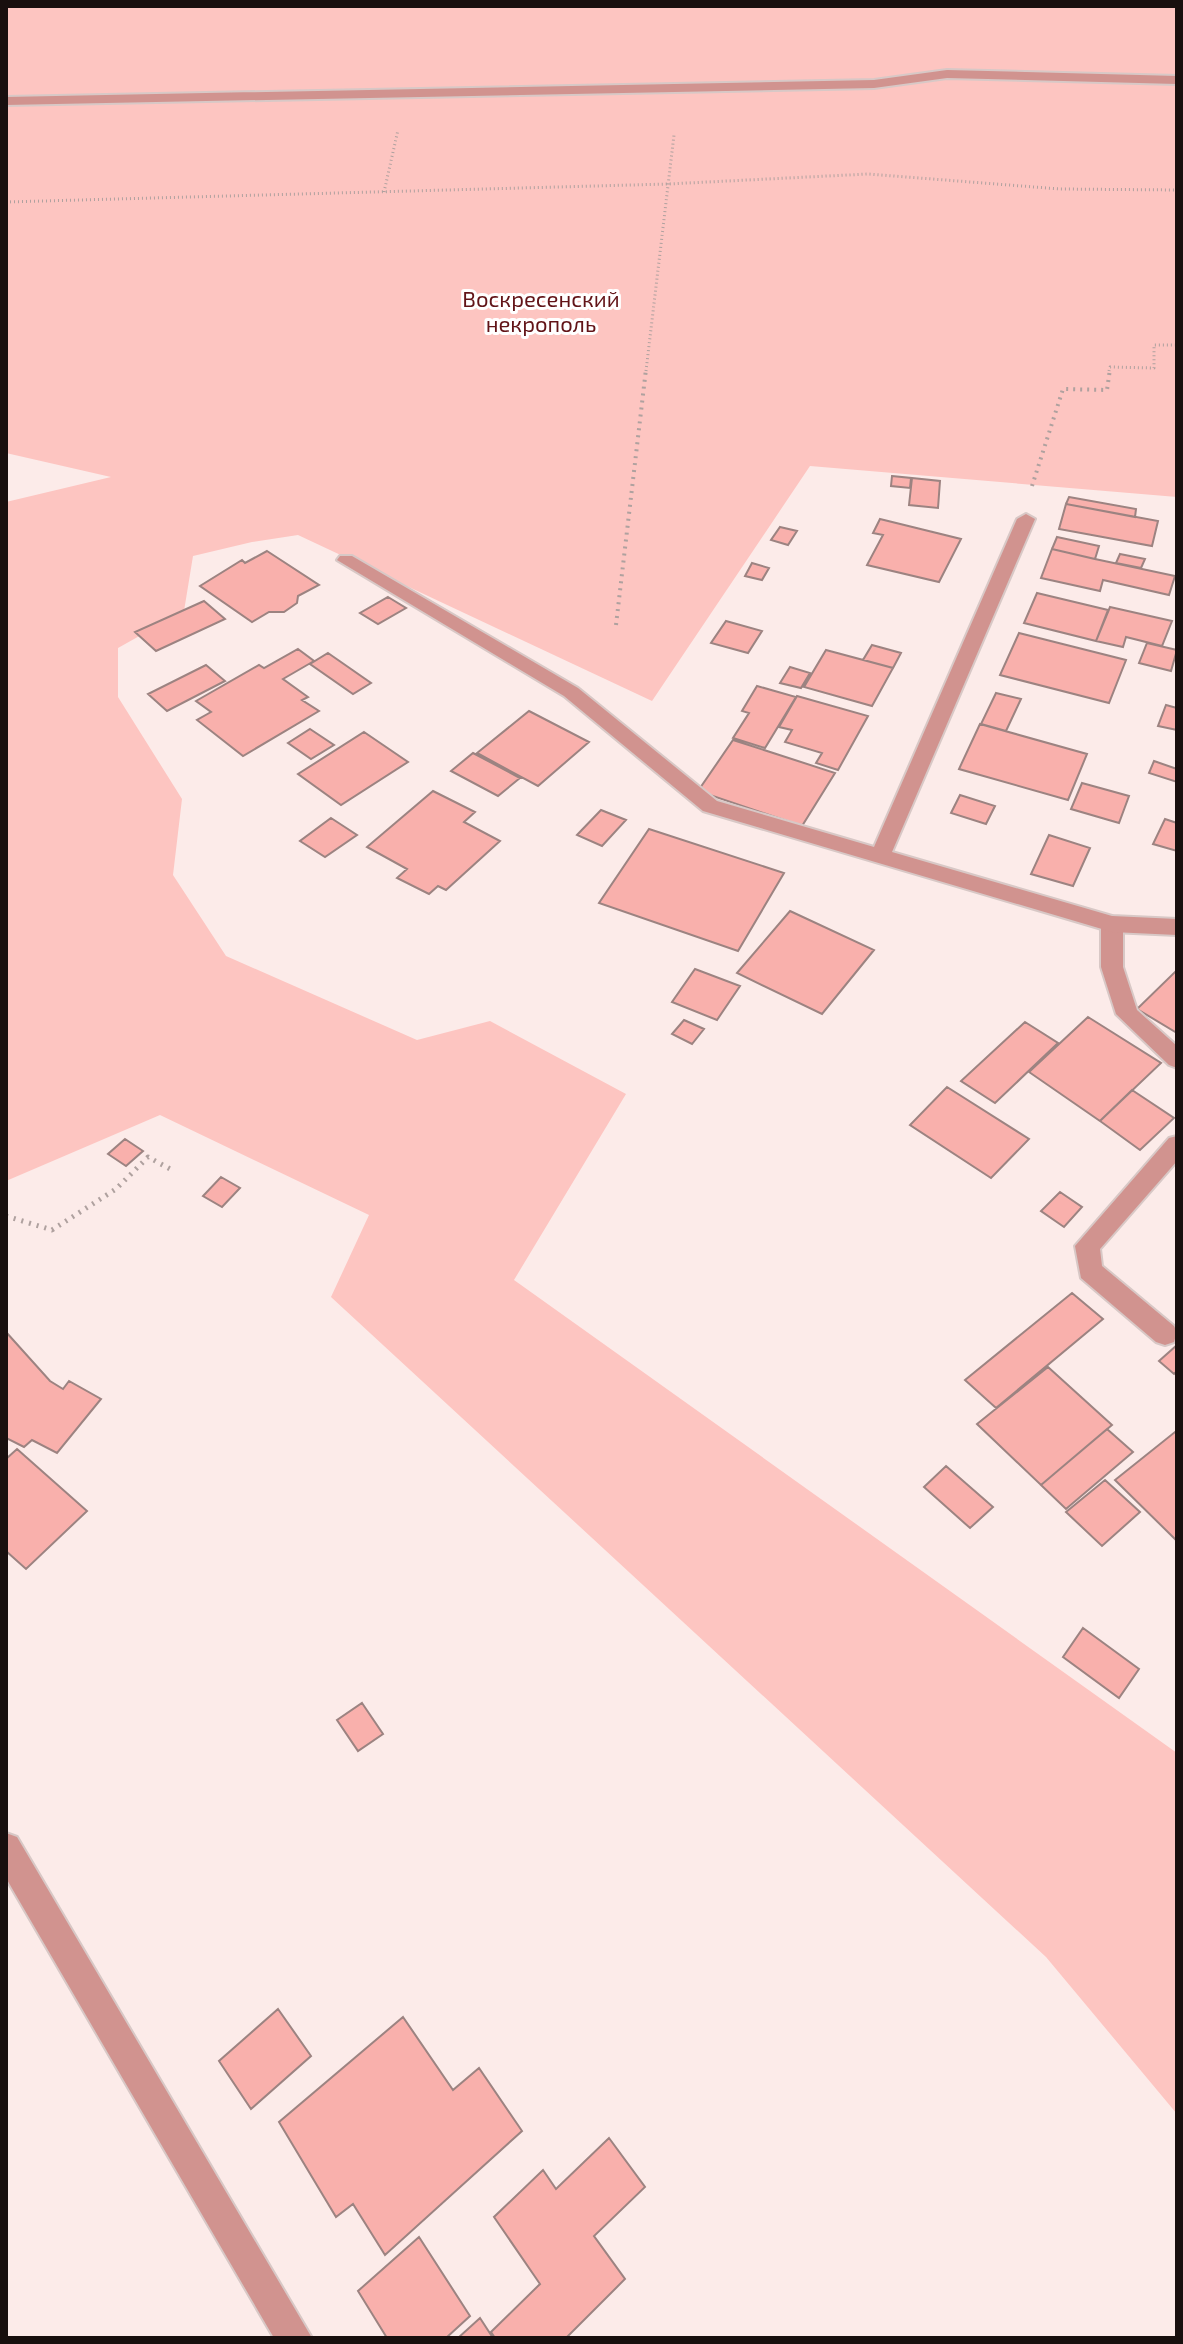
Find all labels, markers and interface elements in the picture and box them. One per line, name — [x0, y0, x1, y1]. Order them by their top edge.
park label: Воскресенский некрополь — [462, 285, 620, 336]

